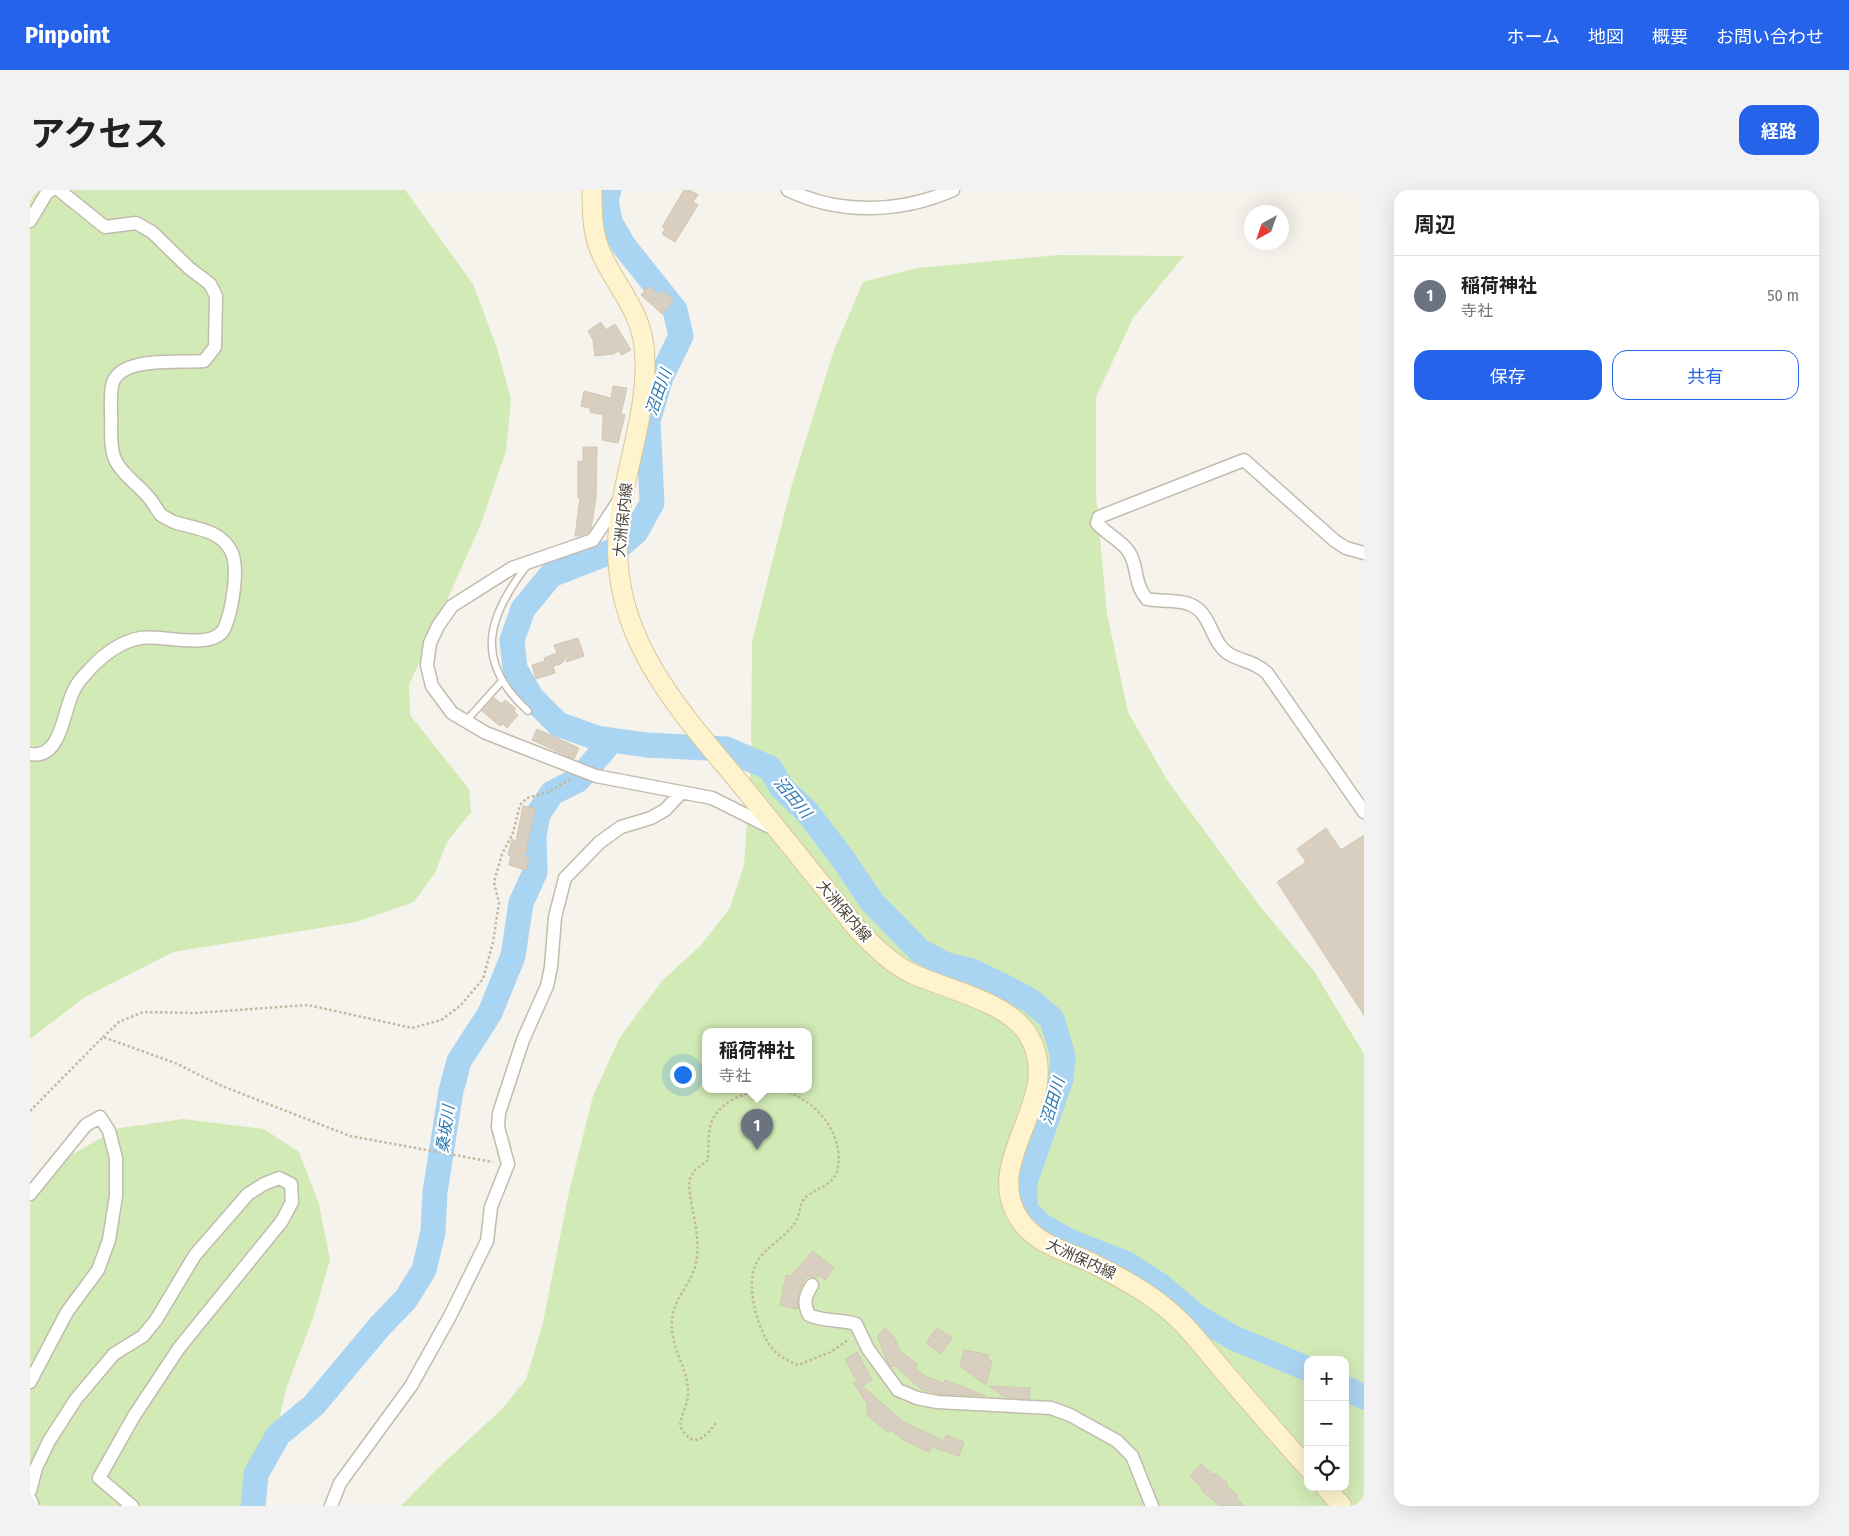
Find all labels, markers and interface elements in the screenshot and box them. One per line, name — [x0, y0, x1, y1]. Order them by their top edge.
text: Pinpoint — [25, 21, 110, 49]
text: ホーム — [1507, 26, 1560, 48]
text: 地図 — [1588, 26, 1624, 48]
text: 概要 — [1652, 26, 1688, 48]
text: お問い合わせ — [1716, 26, 1824, 48]
button: 経路 — [1739, 105, 1819, 155]
text: アクセス — [30, 113, 168, 155]
north arrow — [1244, 205, 1289, 250]
text: 周辺 — [1414, 212, 1456, 238]
text: 稲荷神社 — [1461, 274, 1537, 297]
text: 1 — [1427, 286, 1433, 305]
text: 50 m — [1767, 286, 1799, 305]
text: 寺社 — [1461, 301, 1493, 320]
button: 保存 — [1414, 350, 1602, 400]
button: 共有 — [1612, 350, 1799, 400]
water label: 沼田川 — [642, 364, 676, 418]
street label: 大洲保内線 — [610, 482, 636, 558]
water label: 沼田川 — [770, 773, 817, 823]
street label: 大洲保内線 — [813, 876, 875, 946]
popup — [702, 1028, 812, 1093]
text: 稲荷神社 — [719, 1039, 795, 1062]
your location — [670, 1062, 696, 1088]
text: 寺社 — [719, 1066, 751, 1085]
water label: 沼田川 — [1036, 1074, 1069, 1127]
water label: 桑坂川 — [433, 1102, 459, 1154]
pin: 1 — [741, 1109, 773, 1150]
street label: 大洲保内線 — [1043, 1235, 1119, 1283]
map controls — [1304, 1356, 1349, 1491]
button: + — [1304, 1356, 1349, 1401]
button: − — [1304, 1401, 1349, 1446]
button: locate — [1304, 1446, 1349, 1491]

